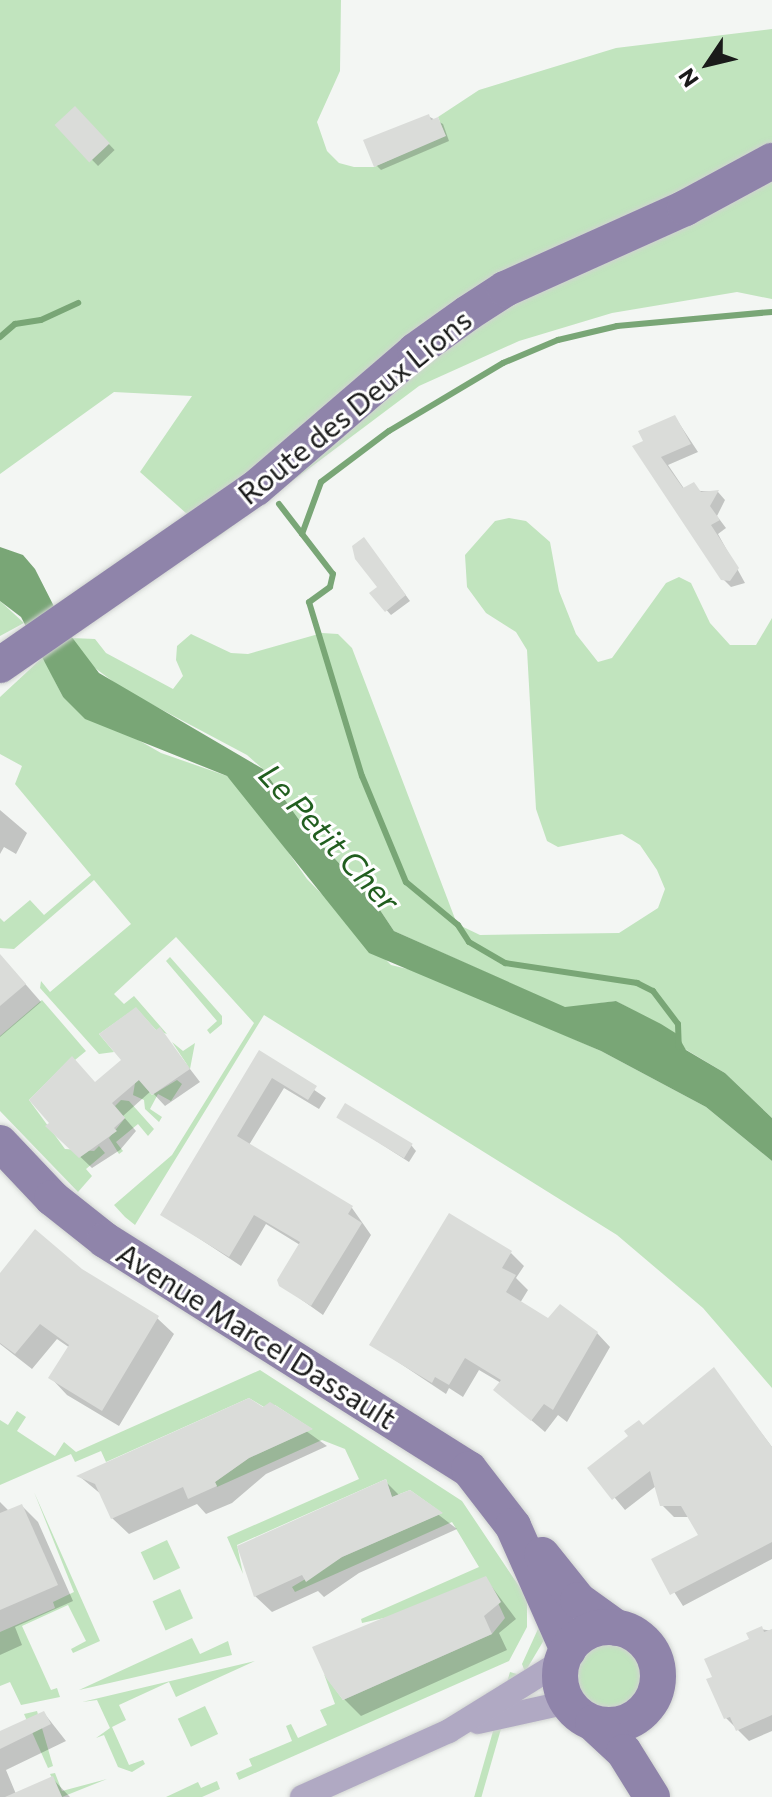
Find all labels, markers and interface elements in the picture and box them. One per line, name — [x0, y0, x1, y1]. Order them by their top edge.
north arrow — [668, 24, 748, 104]
text: N — [672, 64, 704, 93]
street label: Route des Deux Lions — [230, 301, 478, 511]
water label: Le Petit Cher — [252, 755, 408, 919]
street label: Avenue Marcel Dassault — [111, 1234, 403, 1436]

